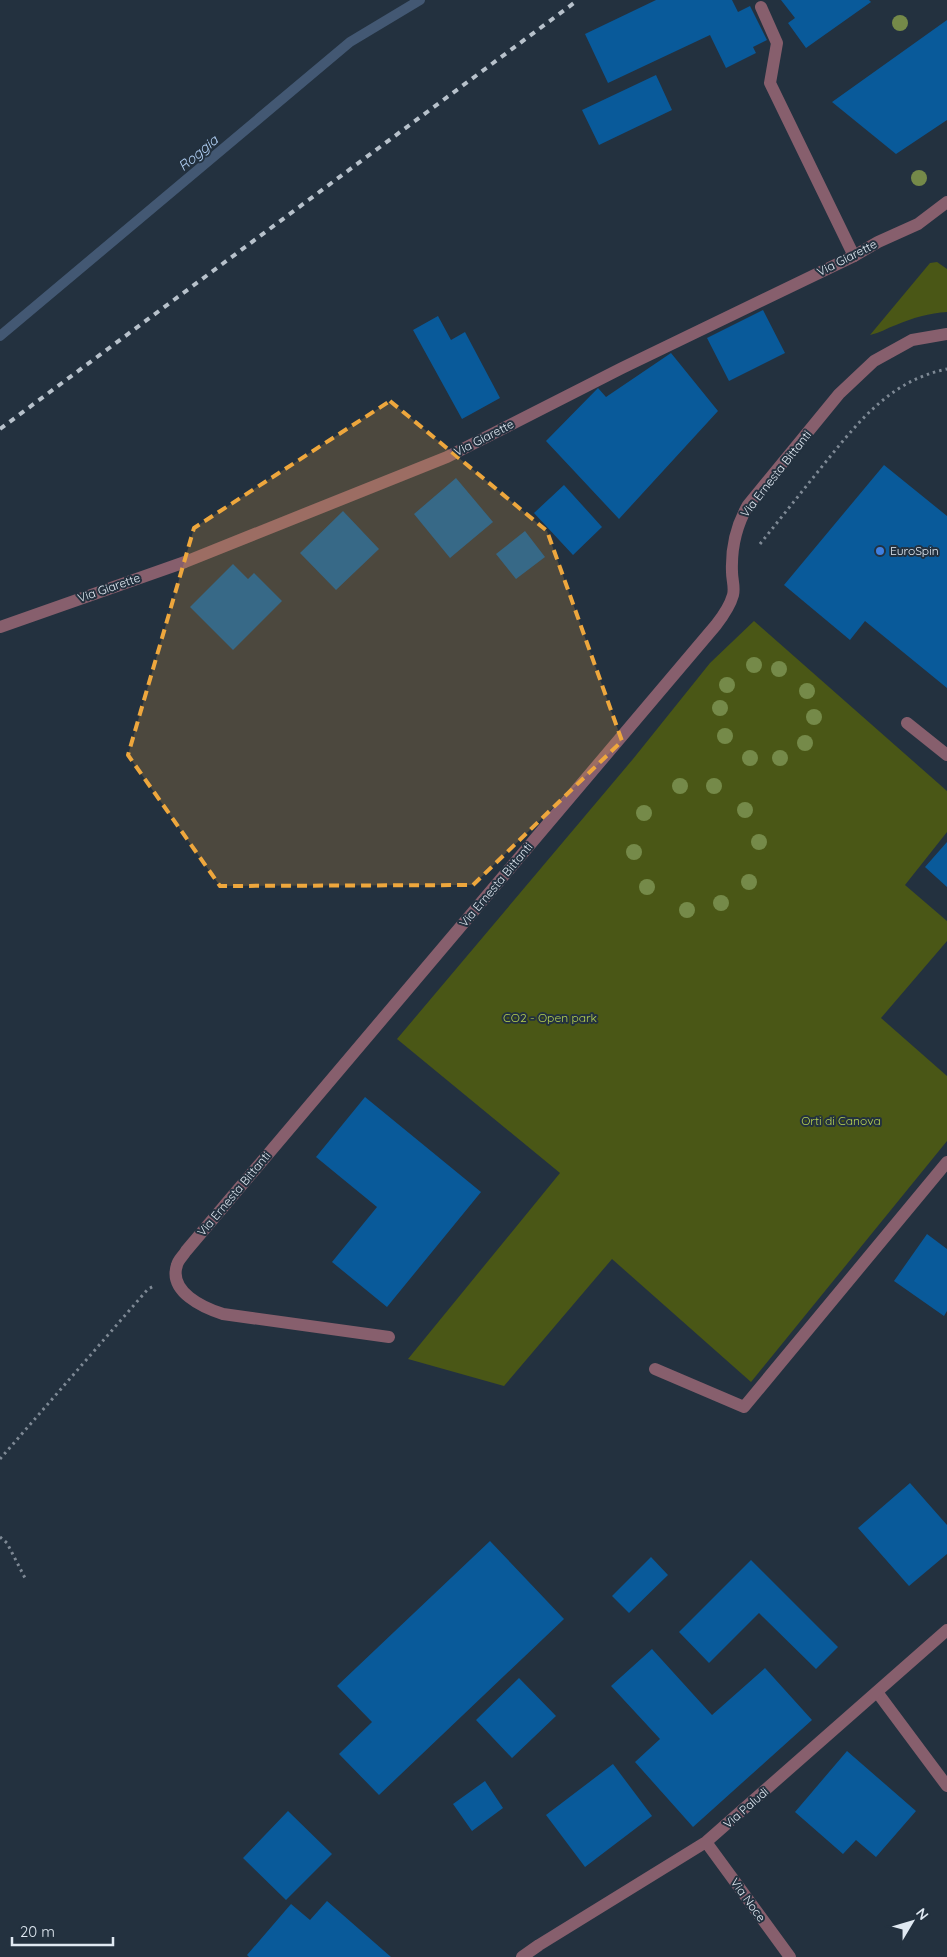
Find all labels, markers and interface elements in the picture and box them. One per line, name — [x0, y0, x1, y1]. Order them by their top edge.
water label: Roggia — [174, 130, 223, 175]
street label: Via Giarette — [814, 236, 879, 279]
street label: Via Giarette — [451, 416, 516, 459]
street label: Via Ernesta Bittanti — [737, 427, 814, 520]
place label: EuroSpin — [890, 543, 939, 558]
marker: EuroSpin — [874, 545, 886, 557]
street label: Via Giarette — [76, 570, 142, 605]
street label: Via Ernesta Bittanti — [456, 839, 535, 930]
park label: CO2 - Open park — [503, 1010, 597, 1025]
park label: Orti di Canova — [801, 1113, 881, 1128]
street label: Via Ernesta Bittanti — [194, 1148, 273, 1239]
street label: Via Paludi — [720, 1784, 771, 1831]
street label: Via Noce — [728, 1875, 769, 1925]
north arrow — [887, 1897, 937, 1947]
text: N — [912, 1904, 933, 1924]
scale bar — [12, 1914, 114, 1946]
text: 20 m — [20, 1922, 55, 1941]

